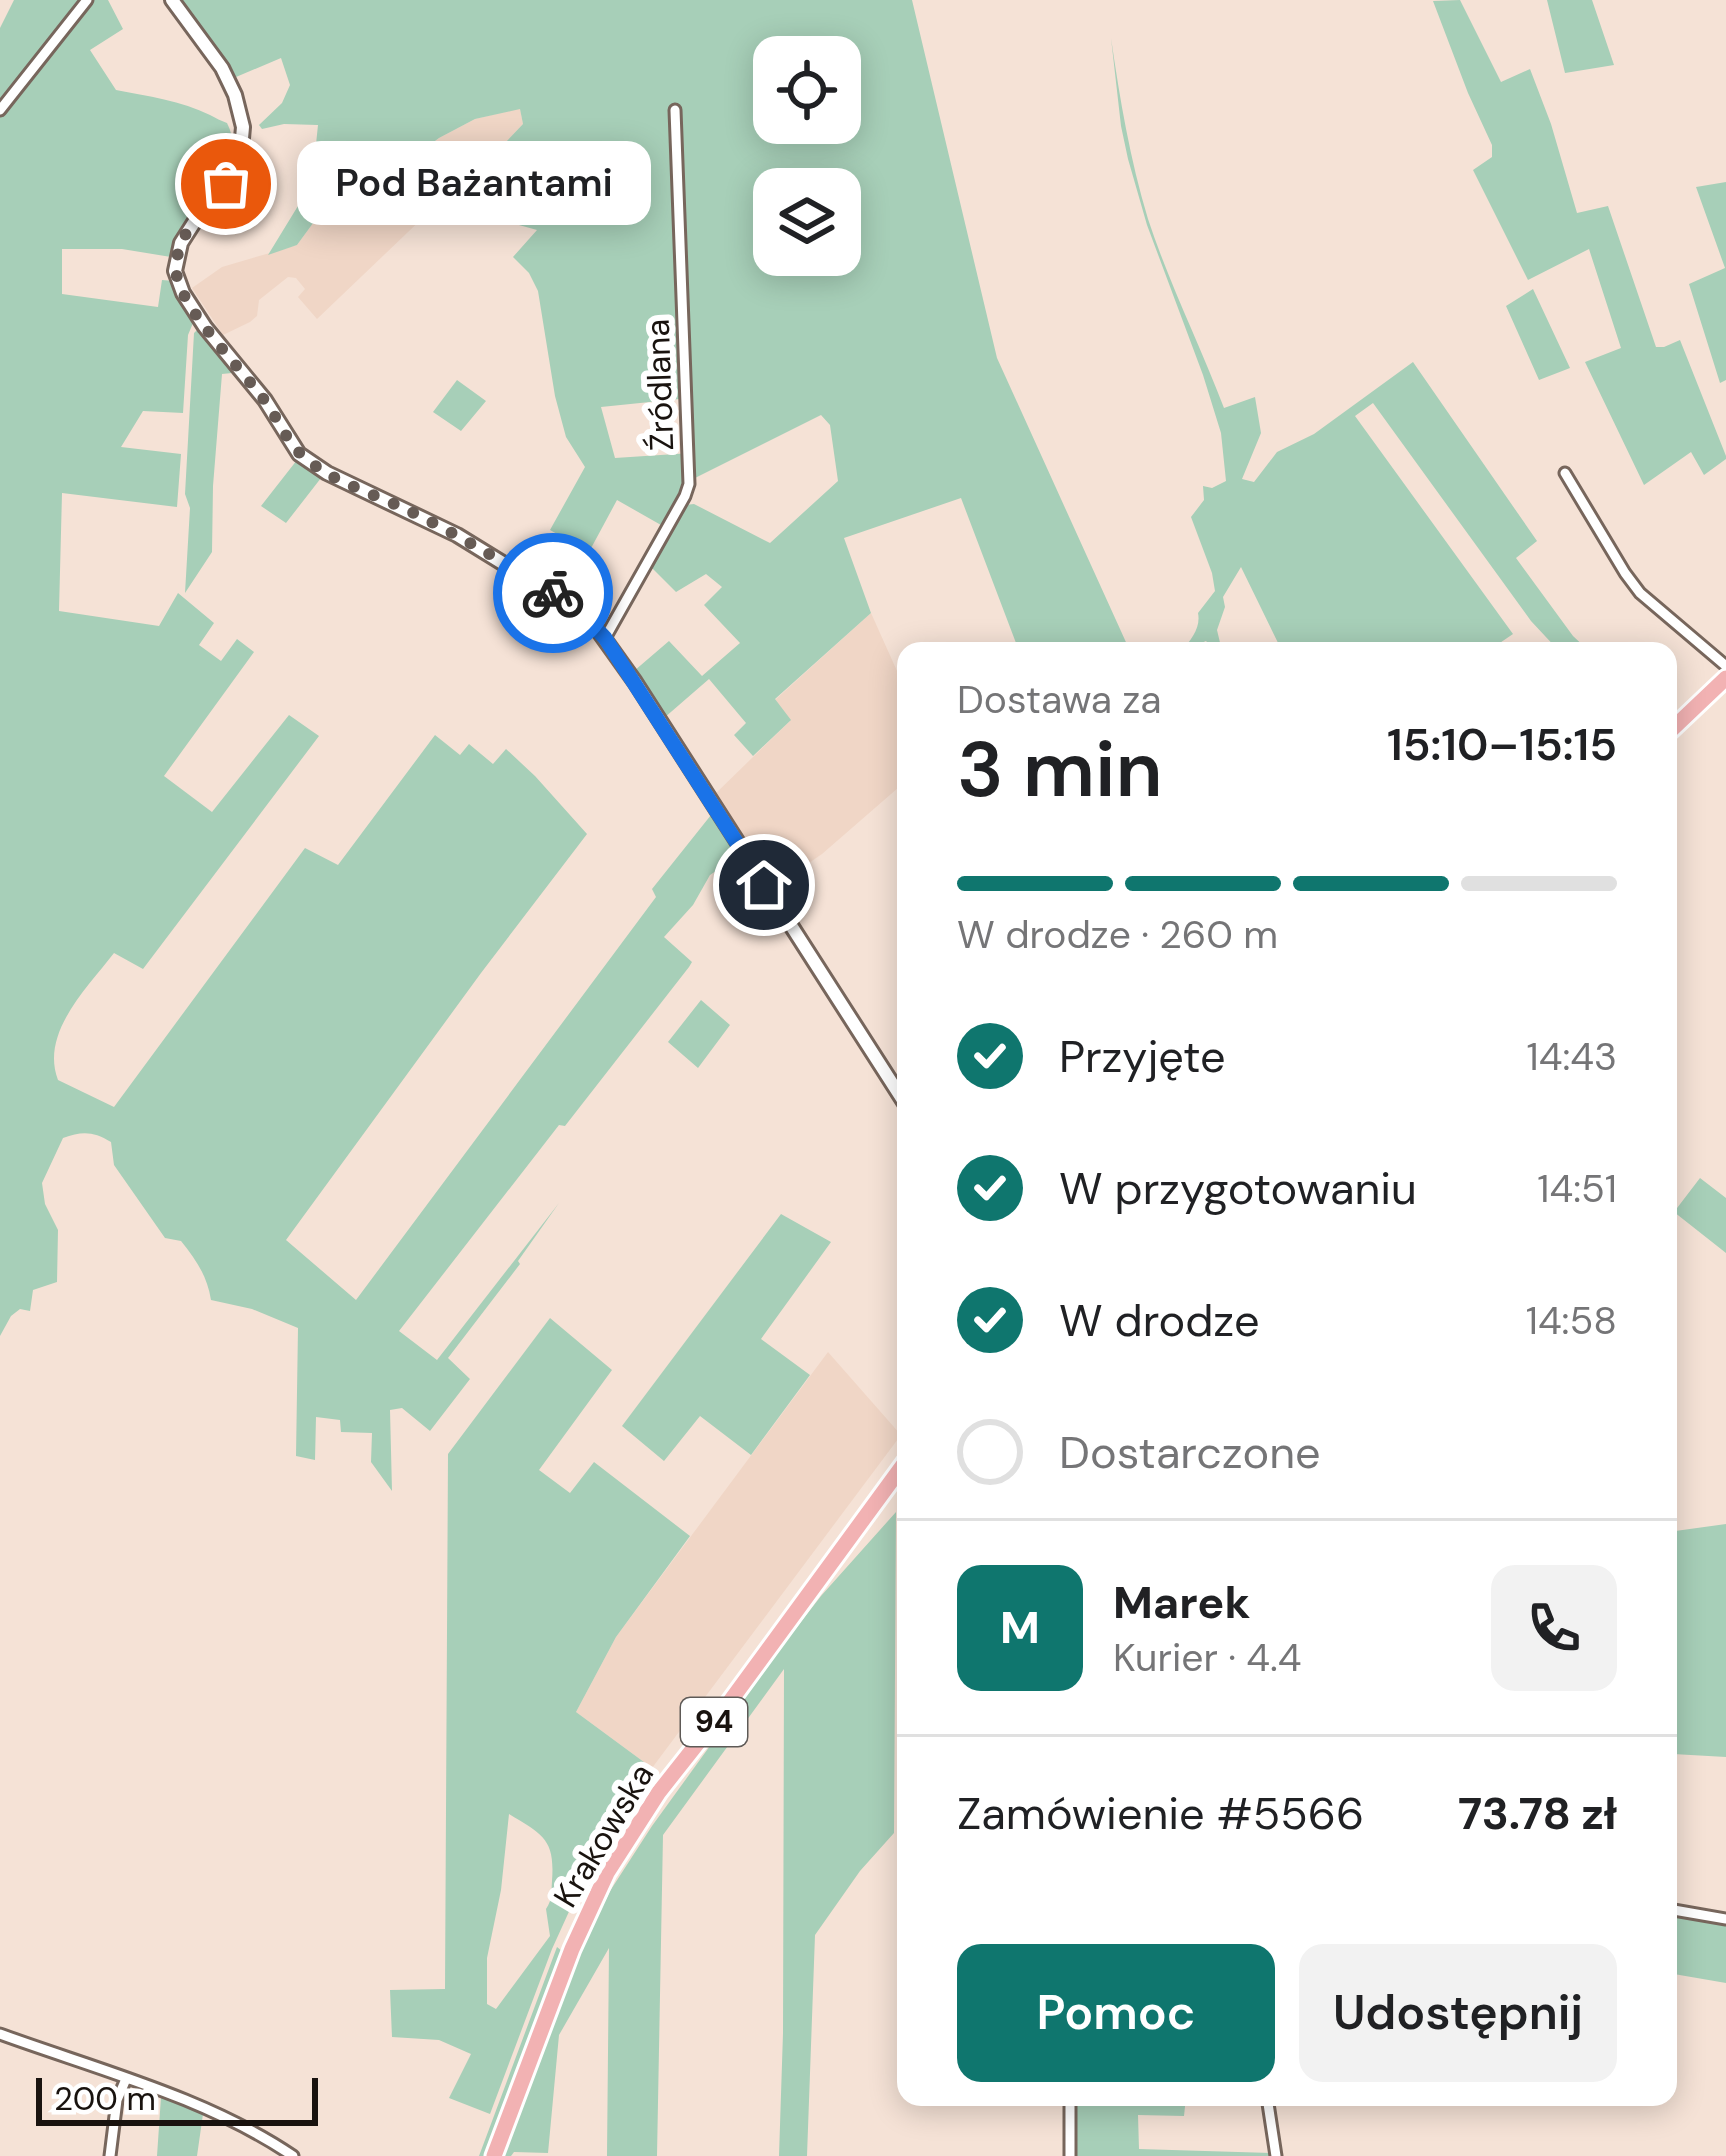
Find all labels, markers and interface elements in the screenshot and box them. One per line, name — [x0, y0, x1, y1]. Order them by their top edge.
map controls — [753, 36, 861, 276]
button: locate — [753, 36, 861, 144]
pin — [175, 133, 277, 235]
callout: Pod Bażantami — [298, 142, 652, 226]
icon: bag — [193, 151, 259, 217]
text: Pod Bażantami — [335, 157, 613, 208]
button: layers — [753, 168, 861, 276]
street label: Źródlana — [636, 318, 683, 452]
courier — [493, 533, 613, 653]
icon: bike — [520, 560, 586, 626]
text: Dostawa za — [957, 674, 1162, 725]
text: 15:10–15:15 — [1387, 715, 1617, 774]
text: 3 min — [957, 719, 1163, 820]
pin — [713, 834, 815, 936]
icon: home — [731, 852, 797, 918]
text: W drodze · 260 m — [957, 909, 1278, 960]
icon: check — [957, 1023, 1023, 1089]
text: Przyjęte — [1059, 1027, 1226, 1086]
text: 14:43 — [1527, 1031, 1617, 1082]
icon: check — [957, 1155, 1023, 1221]
text: W przygotowaniu — [1059, 1159, 1417, 1218]
text: 14:51 — [1537, 1163, 1617, 1214]
icon: check — [957, 1287, 1023, 1353]
text: W drodze — [1059, 1291, 1260, 1350]
text: 14:58 — [1526, 1295, 1617, 1346]
text: Dostarczone — [1059, 1423, 1321, 1482]
button: phone — [1491, 1565, 1617, 1691]
text: Marek — [1113, 1573, 1250, 1632]
text: M — [1000, 1598, 1040, 1657]
text: Kurier · 4.4 — [1113, 1632, 1301, 1683]
road number: 94 — [681, 1698, 747, 1746]
street label: Krakowska — [544, 1756, 663, 1915]
text: Zamówienie #5566 — [957, 1784, 1364, 1843]
text: 73.78 zł — [1458, 1784, 1617, 1843]
button: Pomoc — [957, 1944, 1275, 2082]
button: Udostępnij — [1299, 1944, 1617, 2082]
scale bar — [36, 2072, 318, 2125]
text: 200 m — [54, 2077, 156, 2120]

